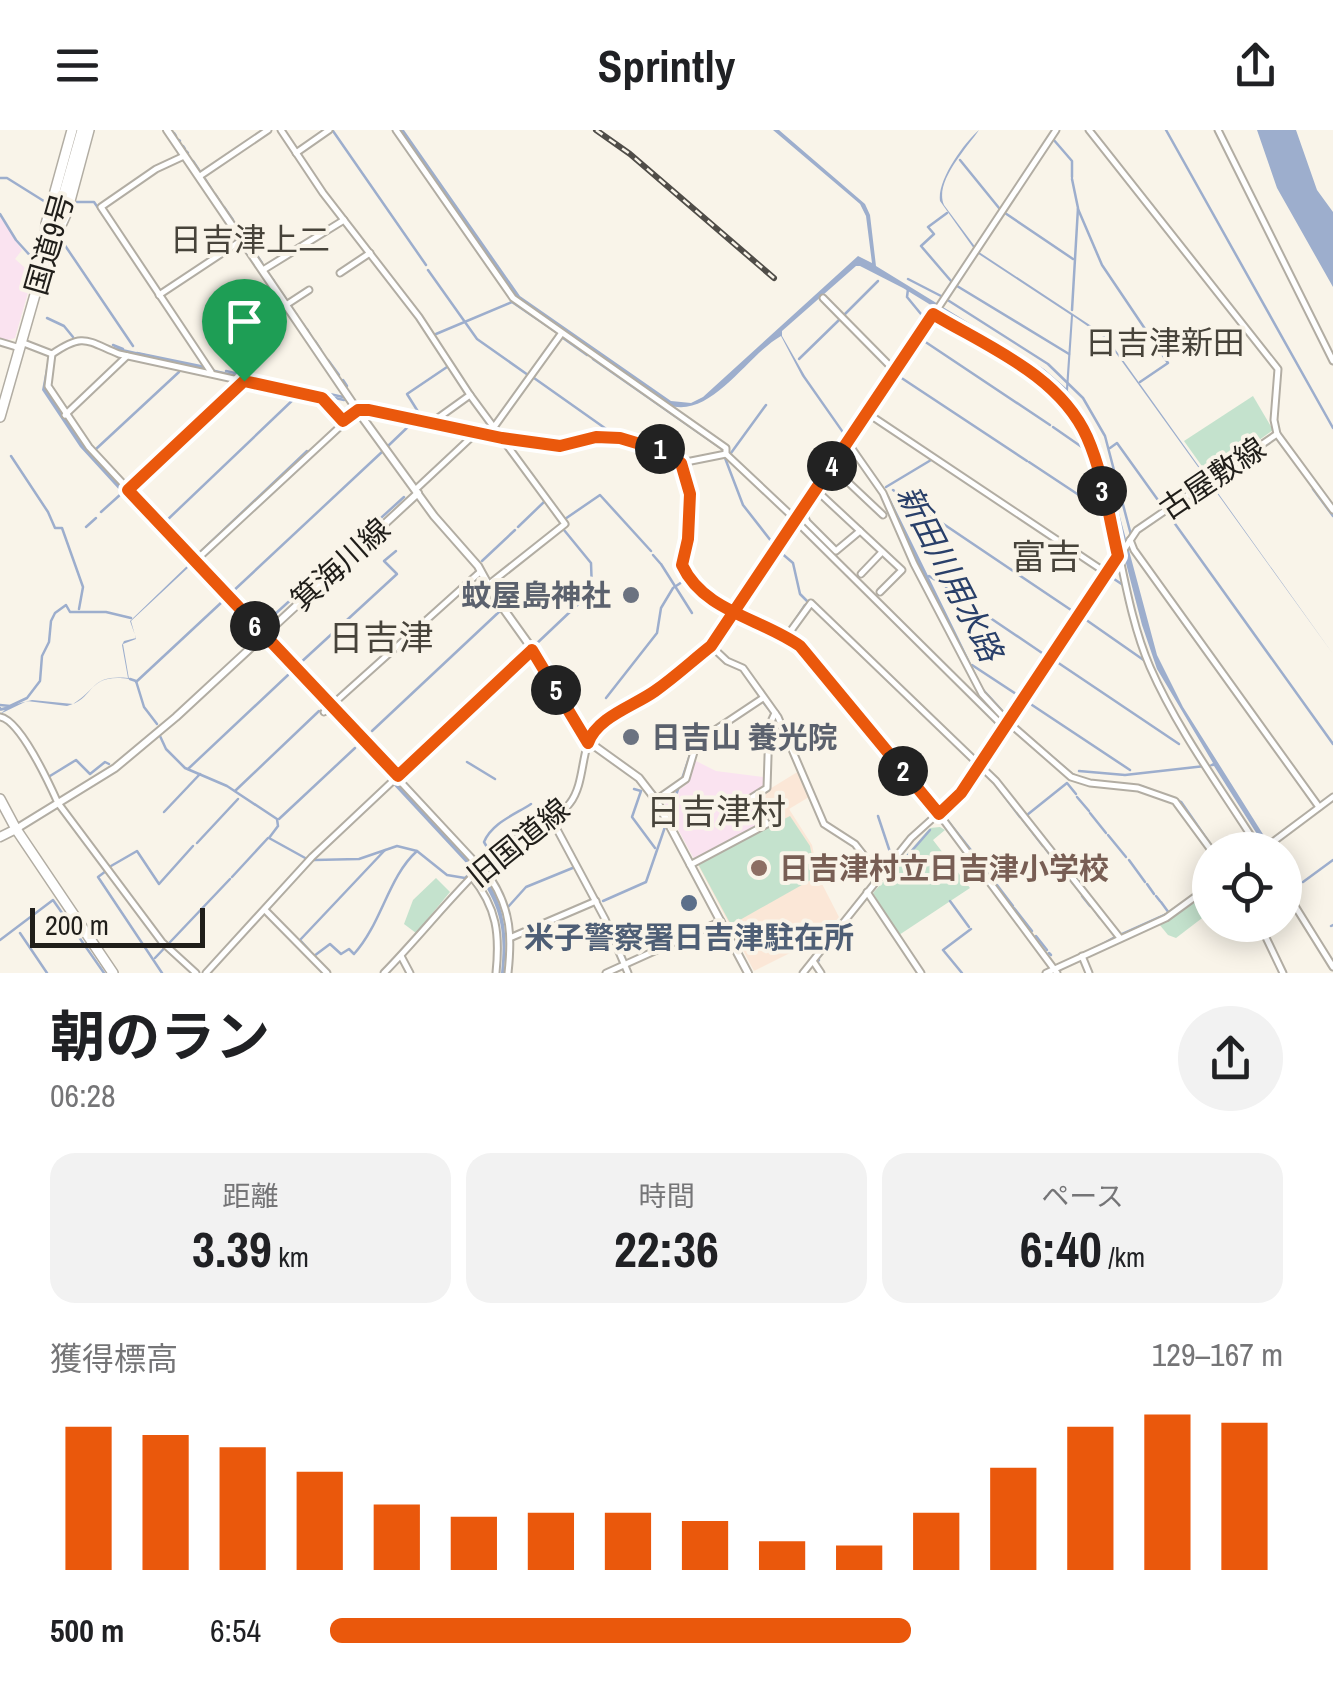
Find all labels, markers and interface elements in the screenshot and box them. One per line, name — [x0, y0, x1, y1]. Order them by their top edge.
text: Sprintly — [598, 35, 735, 96]
icon: menu — [50, 38, 105, 93]
icon: share — [1228, 38, 1283, 93]
street label: 国道9号 — [15, 189, 83, 299]
district label: 日吉津上二 — [170, 218, 330, 261]
pin — [202, 279, 287, 382]
icon: arrive — [217, 294, 272, 349]
district label: 日吉津新田 — [1085, 321, 1245, 364]
pin: 1 — [635, 424, 685, 474]
street label: 古屋敷線 — [1151, 428, 1273, 528]
text: 1 — [654, 430, 666, 468]
pin: 4 — [807, 441, 857, 491]
text: 4 — [826, 447, 838, 485]
pin: 3 — [1077, 466, 1127, 516]
text: 3 — [1096, 472, 1108, 510]
water label: 新田川用水路 — [887, 478, 1014, 671]
street label: 箕海川線 — [282, 509, 398, 619]
district label: 富吉 — [1011, 533, 1081, 580]
place label: 蚊屋島神社 — [461, 575, 611, 615]
marker: 蚊屋島神社 — [620, 584, 642, 606]
pin: 6 — [230, 601, 280, 651]
text: 6 — [249, 607, 261, 645]
district label: 日吉津 — [328, 614, 434, 661]
pin: 5 — [531, 665, 581, 715]
text: 5 — [550, 671, 562, 709]
place label: 日吉山 養光院 — [651, 717, 838, 757]
marker: 日吉山 養光院 — [620, 726, 642, 748]
pin: 2 — [878, 746, 928, 796]
text: 2 — [897, 752, 909, 790]
district label: 日吉津村 — [646, 788, 786, 835]
street label: 旧国道線 — [459, 789, 577, 895]
map controls — [1192, 832, 1302, 942]
button: locate — [1192, 832, 1302, 942]
place label: 日吉津村立日吉津小学校 — [779, 848, 1109, 888]
marker: 日吉津村立日吉津小学校 — [748, 857, 770, 879]
marker: 米子警察署日吉津駐在所 — [678, 892, 700, 914]
scale bar — [30, 903, 205, 948]
text: 200 m — [45, 906, 109, 944]
place label: 米子警察署日吉津駐在所 — [524, 917, 854, 957]
text: 朝のラン — [50, 999, 270, 1073]
button: share — [1178, 1006, 1283, 1111]
text: 06:28 — [50, 1074, 116, 1117]
text: 距離 — [222, 1177, 279, 1215]
text: 時間 — [638, 1177, 695, 1215]
text: ペース — [1041, 1177, 1124, 1215]
text: 3.39 — [192, 1215, 272, 1283]
text: 22:36 — [614, 1215, 719, 1283]
text: 6:40 — [1020, 1215, 1102, 1283]
text: km — [272, 1238, 309, 1276]
text: /km — [1102, 1238, 1145, 1276]
text: 129–167 m — [1152, 1333, 1283, 1376]
text: 獲得標高 — [50, 1337, 178, 1380]
text: 500 m — [50, 1609, 124, 1652]
text: 6:54 — [210, 1609, 261, 1652]

